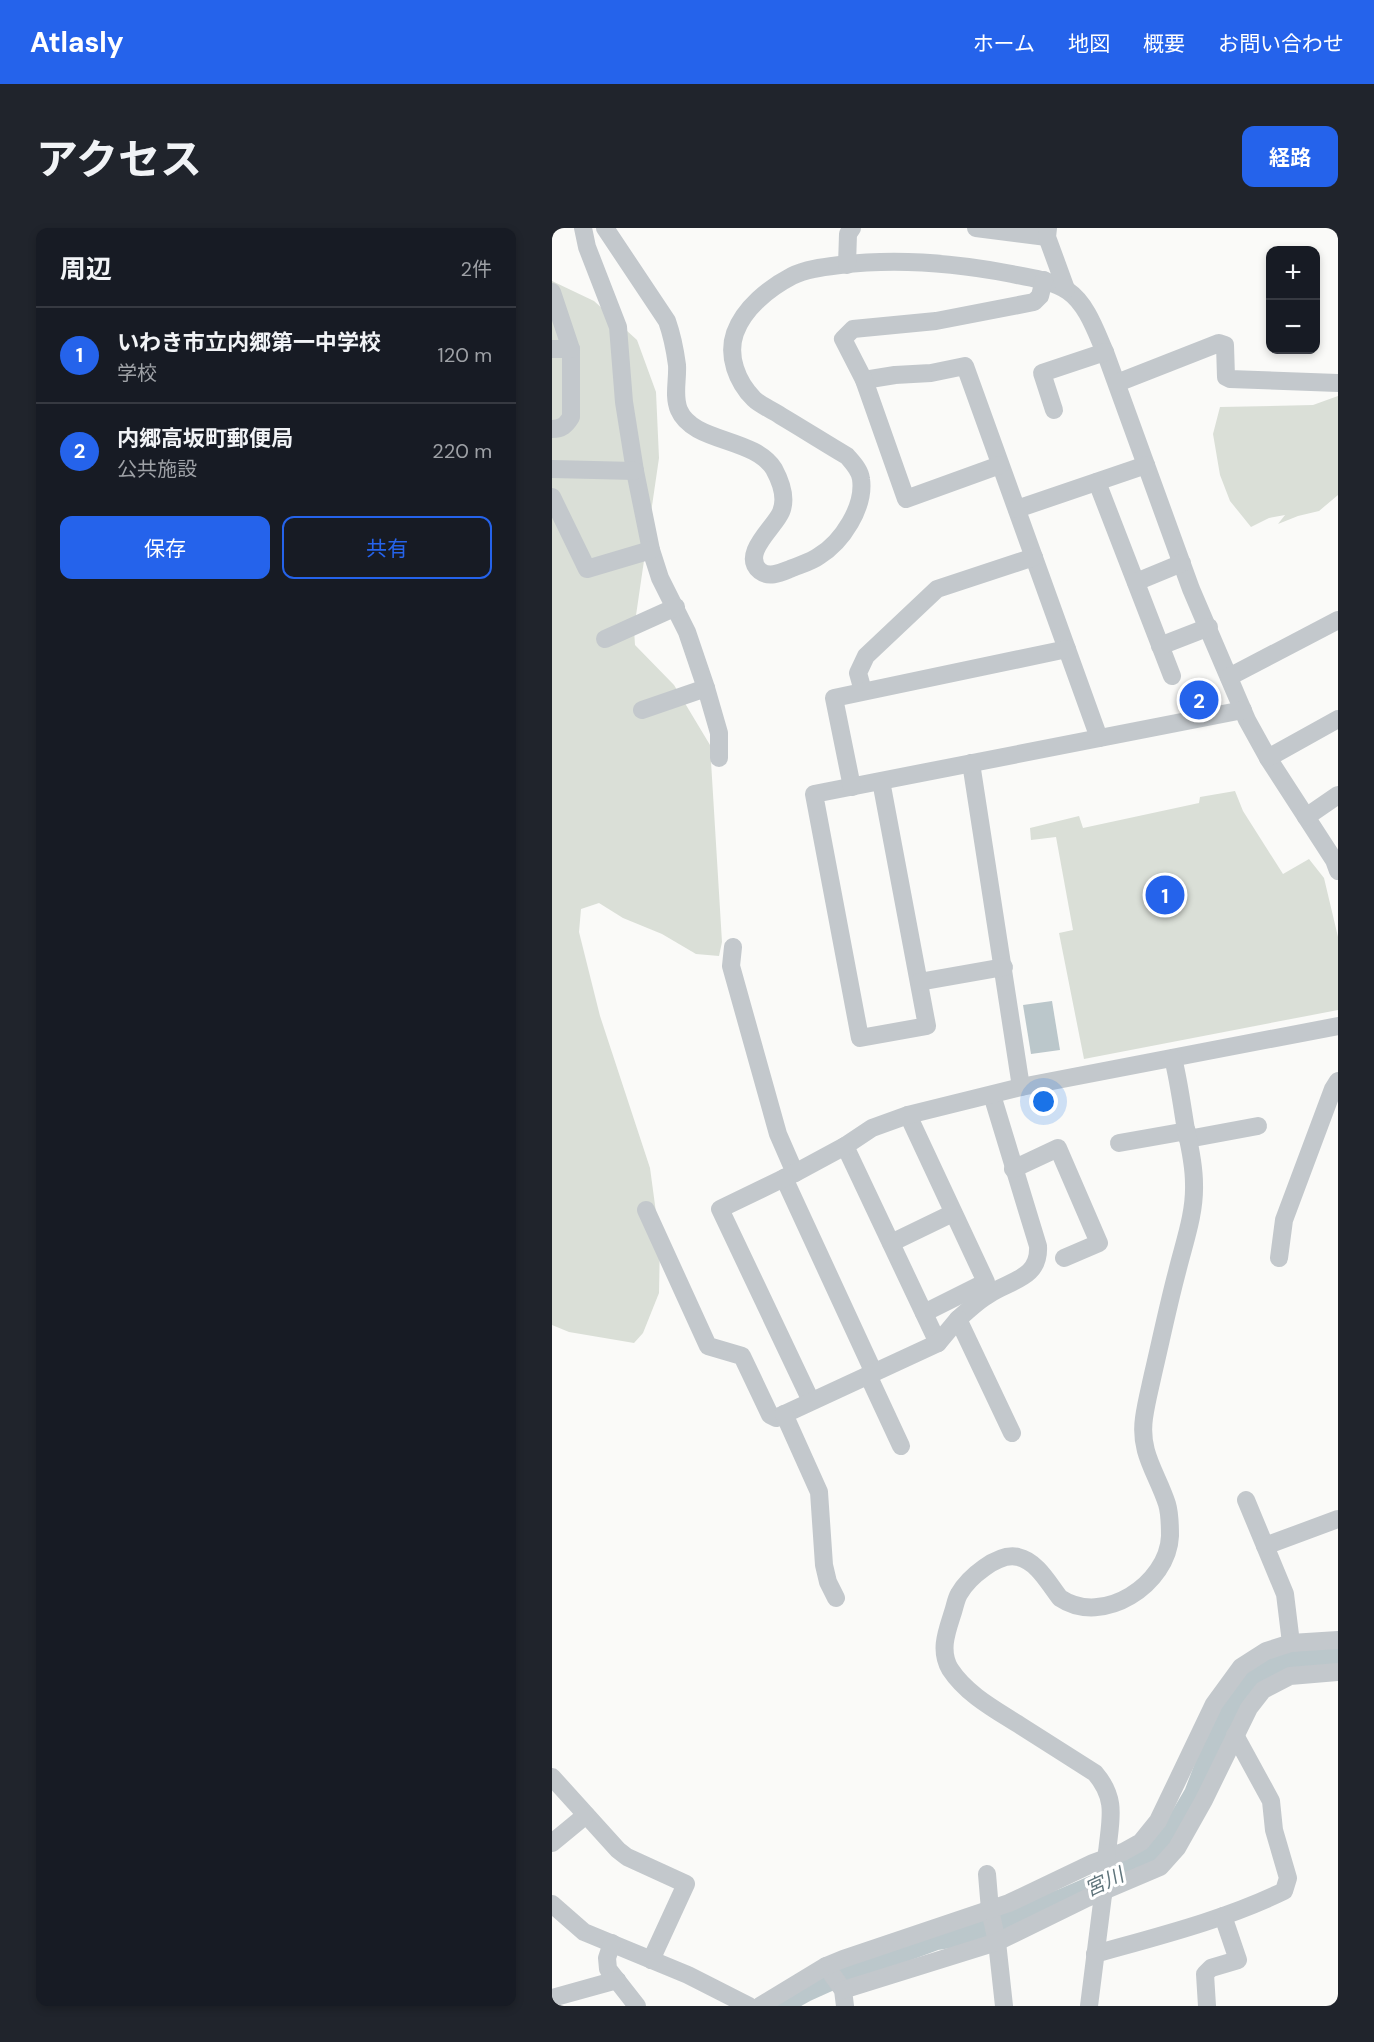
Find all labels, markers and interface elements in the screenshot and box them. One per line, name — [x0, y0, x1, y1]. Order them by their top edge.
text: Atlasly — [30, 24, 124, 61]
text: ホーム — [973, 30, 1035, 58]
text: 地図 — [1068, 30, 1110, 58]
text: 概要 — [1143, 30, 1185, 58]
text: お問い合わせ — [1218, 30, 1344, 58]
button: 経路 — [1242, 126, 1338, 187]
text: アクセス — [36, 132, 202, 187]
map controls — [1266, 246, 1320, 354]
button: + — [1266, 246, 1320, 300]
text: 周辺 — [60, 252, 112, 286]
text: 2件 — [460, 256, 492, 282]
button: − — [1266, 300, 1320, 354]
text: いわき市立内郷第一中学校 — [117, 328, 381, 357]
text: 1 — [76, 342, 83, 368]
text: 120 m — [438, 342, 492, 368]
text: 学校 — [117, 360, 157, 386]
text: 内郷高坂町郵便局 — [117, 424, 293, 453]
text: 2 — [74, 438, 85, 464]
text: 220 m — [432, 438, 492, 464]
text: 公共施設 — [117, 456, 197, 482]
button: 保存 — [60, 516, 270, 579]
button: 共有 — [282, 516, 492, 579]
pin: 2 — [1180, 678, 1218, 722]
pin: 1 — [1146, 872, 1184, 918]
your location — [1029, 1087, 1058, 1116]
water label: 宮川 — [1080, 1861, 1129, 1902]

